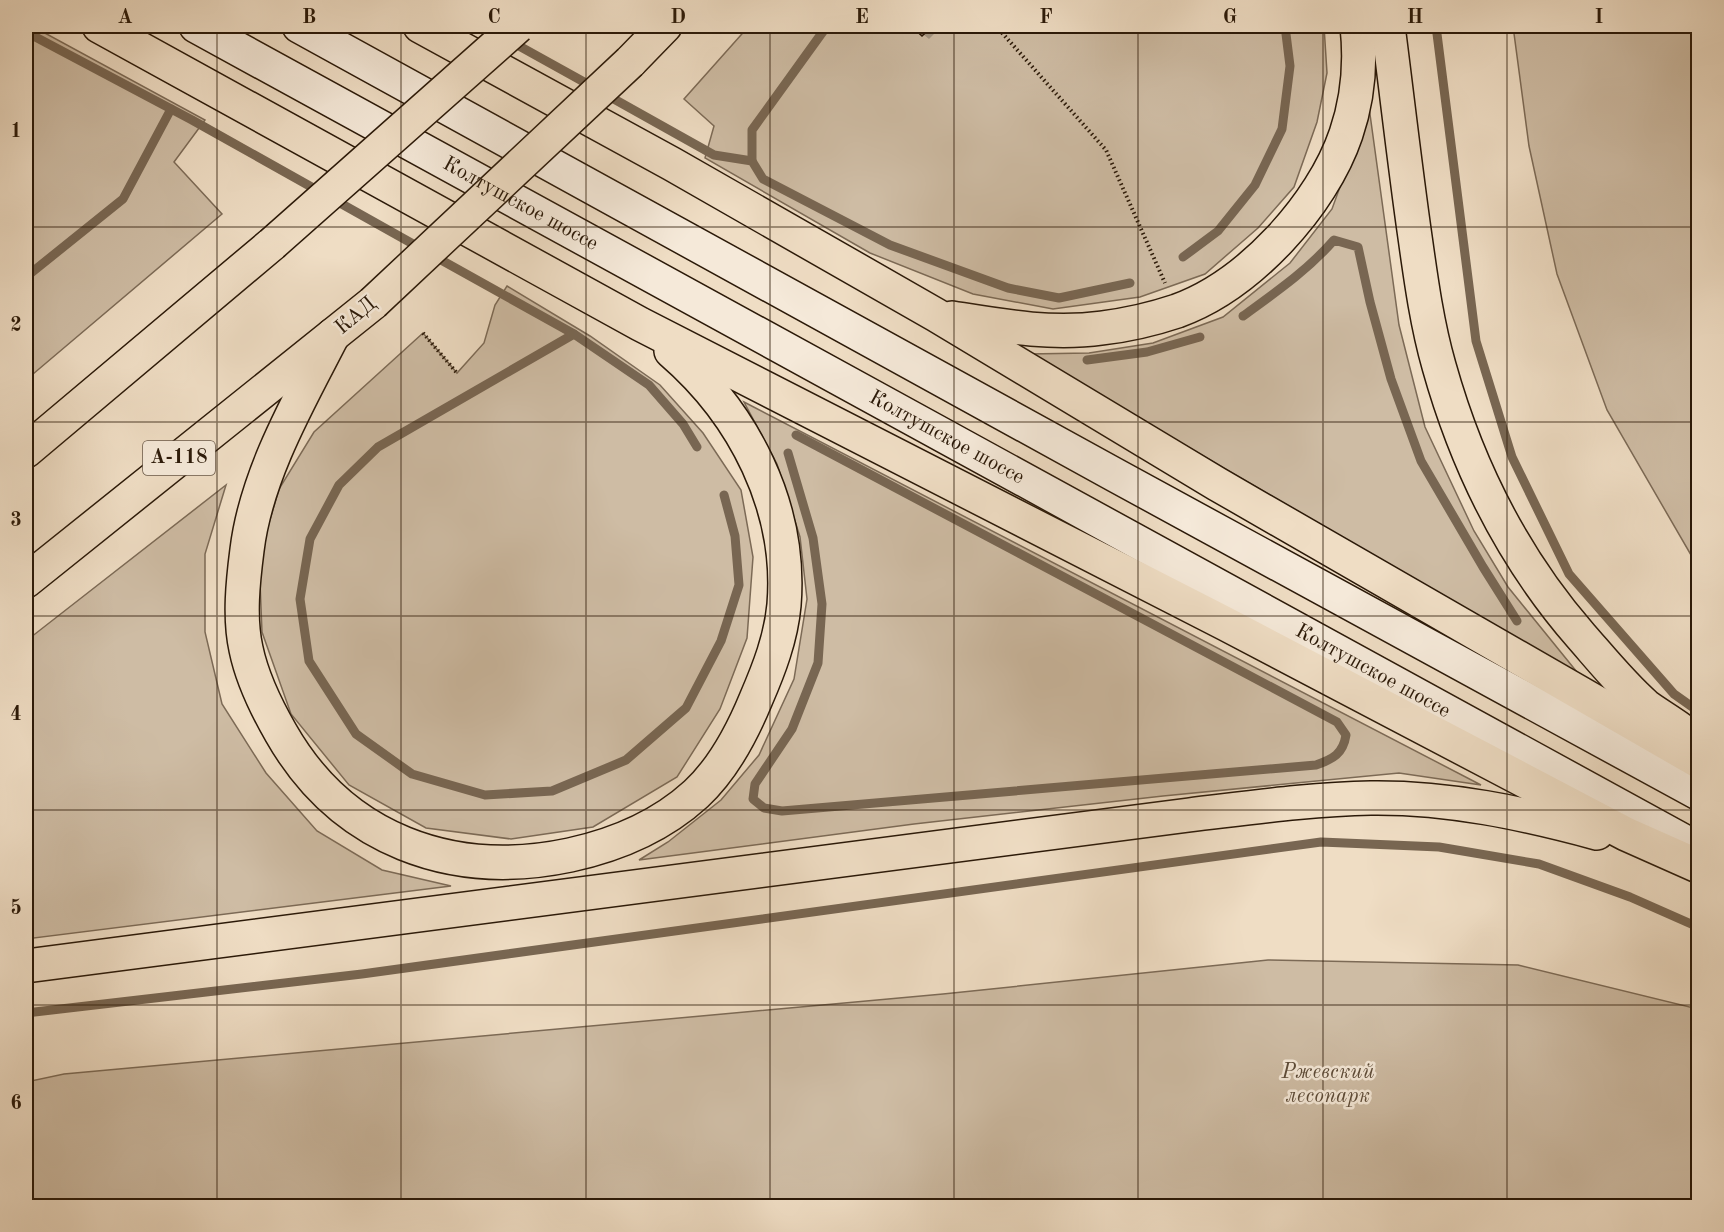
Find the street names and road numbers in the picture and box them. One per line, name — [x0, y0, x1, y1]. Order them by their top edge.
street label: Колтушское шоссе — [439, 153, 602, 255]
street label: КАД — [332, 293, 380, 339]
street label: Колтушское шоссе — [866, 386, 1028, 488]
road number: А-118 — [143, 441, 215, 475]
street label: Колтушское шоссе — [1292, 620, 1454, 722]

